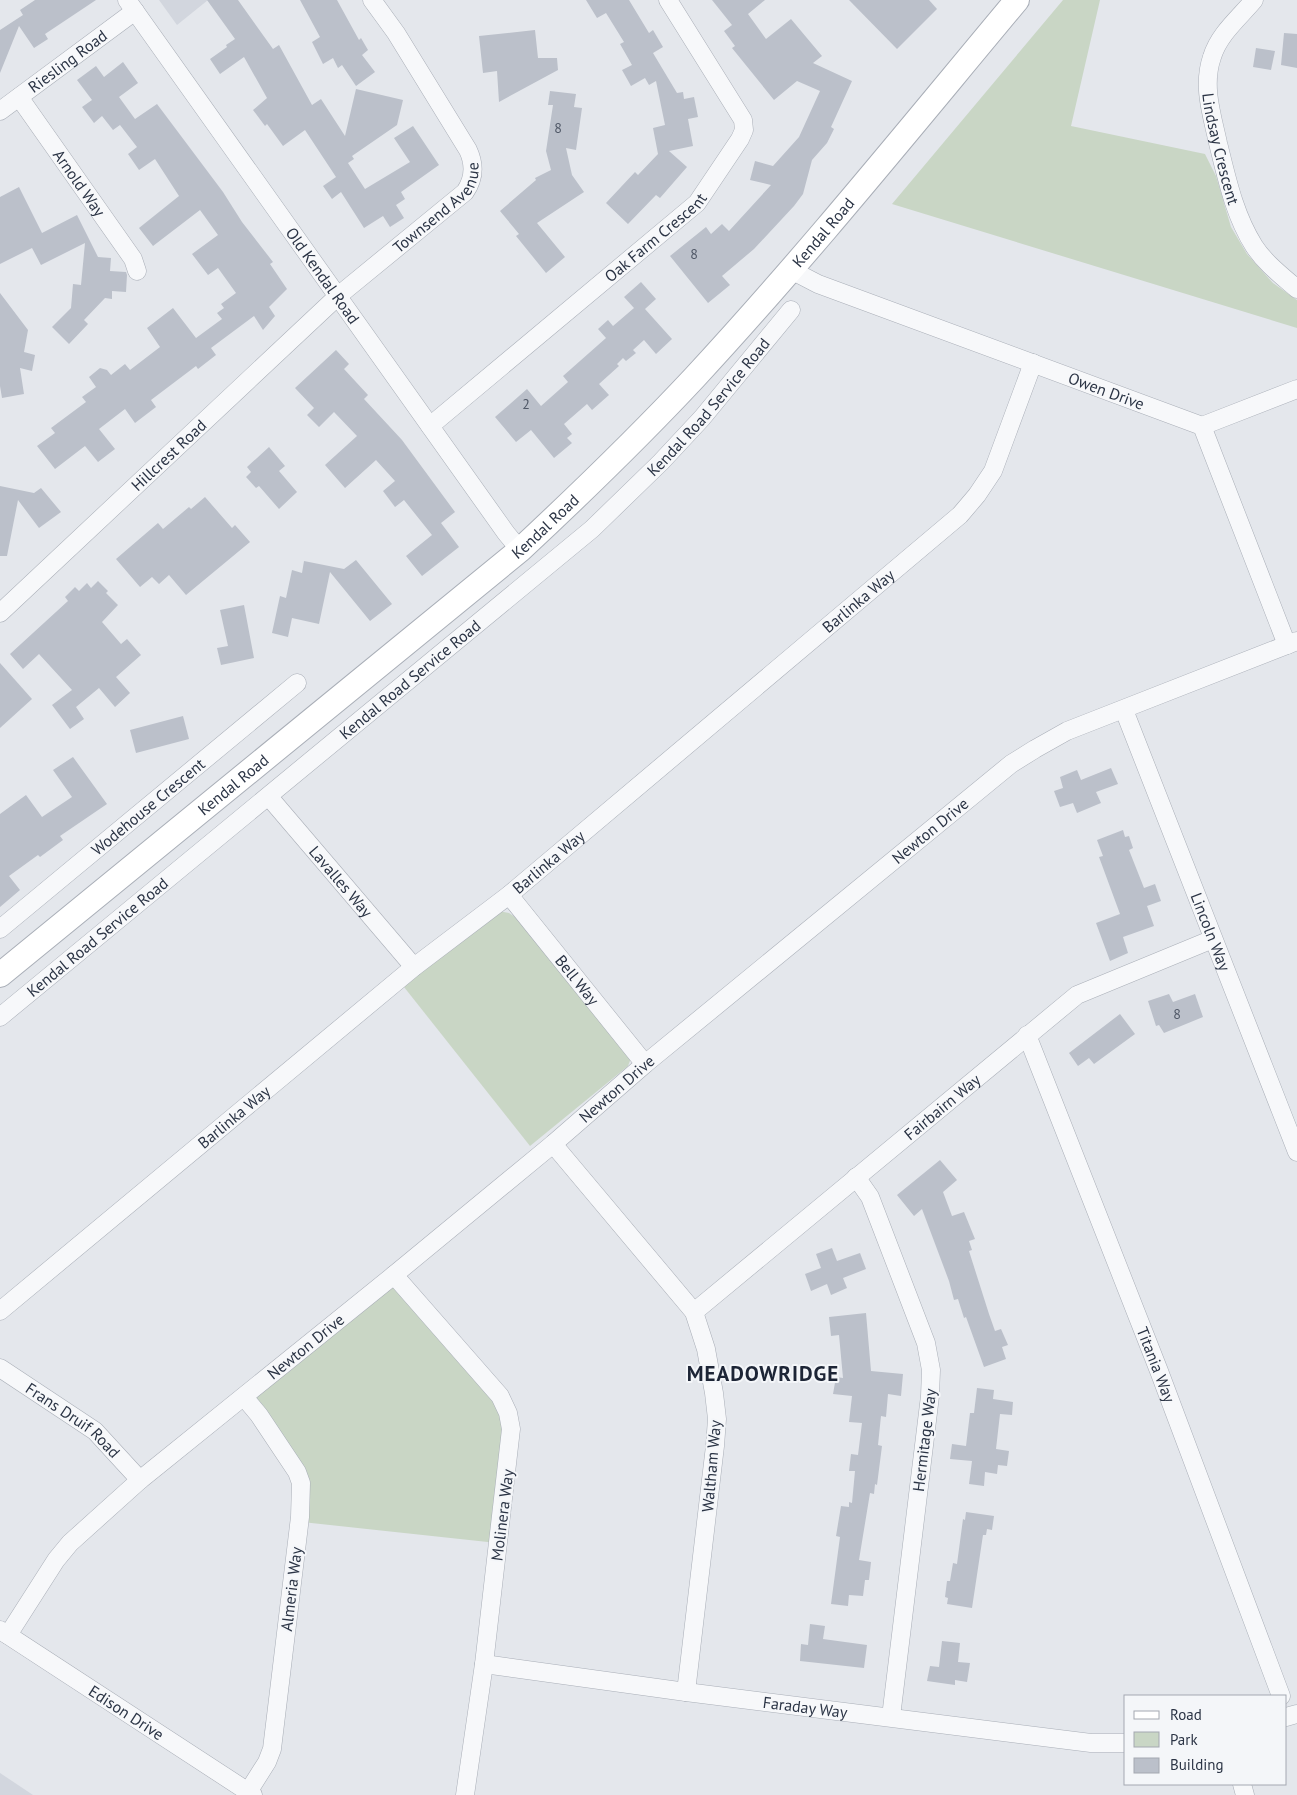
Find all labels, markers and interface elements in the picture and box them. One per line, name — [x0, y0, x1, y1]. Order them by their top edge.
street label: Riesling Road — [24, 25, 111, 97]
street label: Lindsay Crescent — [1198, 92, 1244, 208]
house number: 8 — [554, 119, 562, 137]
street label: Arnold Way — [49, 145, 110, 221]
street label: Townsend Avenue — [389, 161, 483, 257]
street label: Oak Farm Crescent — [600, 189, 711, 286]
street label: Kendal Road — [788, 193, 858, 271]
street label: Old Kendal Road — [282, 223, 364, 328]
house number: 8 — [690, 245, 698, 263]
street label: Kendal Road Service Road — [643, 334, 774, 480]
street label: Owen Drive — [1066, 367, 1147, 414]
house number: 2 — [522, 395, 530, 413]
street label: Hillcrest Road — [127, 415, 210, 495]
street label: Kendal Road — [507, 490, 583, 563]
street label: Barlinka Way — [818, 564, 899, 637]
street label: Kendal Road Service Road — [335, 615, 484, 743]
street label: Kendal Road — [194, 750, 272, 819]
street label: Wodehouse Crescent — [87, 753, 209, 859]
street label: Newton Drive — [888, 793, 972, 868]
street label: Barlinka Way — [508, 825, 589, 898]
street label: Lavalles Way — [305, 842, 377, 922]
street label: Kendal Road Service Road — [23, 873, 172, 1001]
street label: Lincoln Way — [1186, 890, 1235, 974]
street label: Bell Way — [551, 951, 604, 1010]
house number: 8 — [1173, 1005, 1181, 1023]
street label: Newton Drive — [575, 1051, 658, 1127]
street label: Fairbairn Way — [900, 1069, 985, 1144]
street label: Barlinka Way — [194, 1081, 274, 1153]
street label: Newton Drive — [263, 1309, 348, 1383]
street label: Titania Way — [1133, 1324, 1180, 1406]
district label: MEADOWRIDGE — [687, 1360, 839, 1387]
street label: Frans Druif Road — [22, 1378, 125, 1462]
street label: Hermitage Way — [908, 1387, 940, 1493]
street label: Waltham Way — [697, 1419, 725, 1513]
street label: Molinera Way — [486, 1467, 518, 1562]
street label: Almeria Way — [276, 1545, 306, 1632]
street label: Edison Drive — [85, 1681, 168, 1744]
street label: Faraday Way — [762, 1692, 849, 1722]
legend — [1124, 1695, 1287, 1785]
text: Road — [1170, 1705, 1202, 1724]
text: Park — [1170, 1730, 1198, 1749]
text: Building — [1170, 1755, 1224, 1774]

